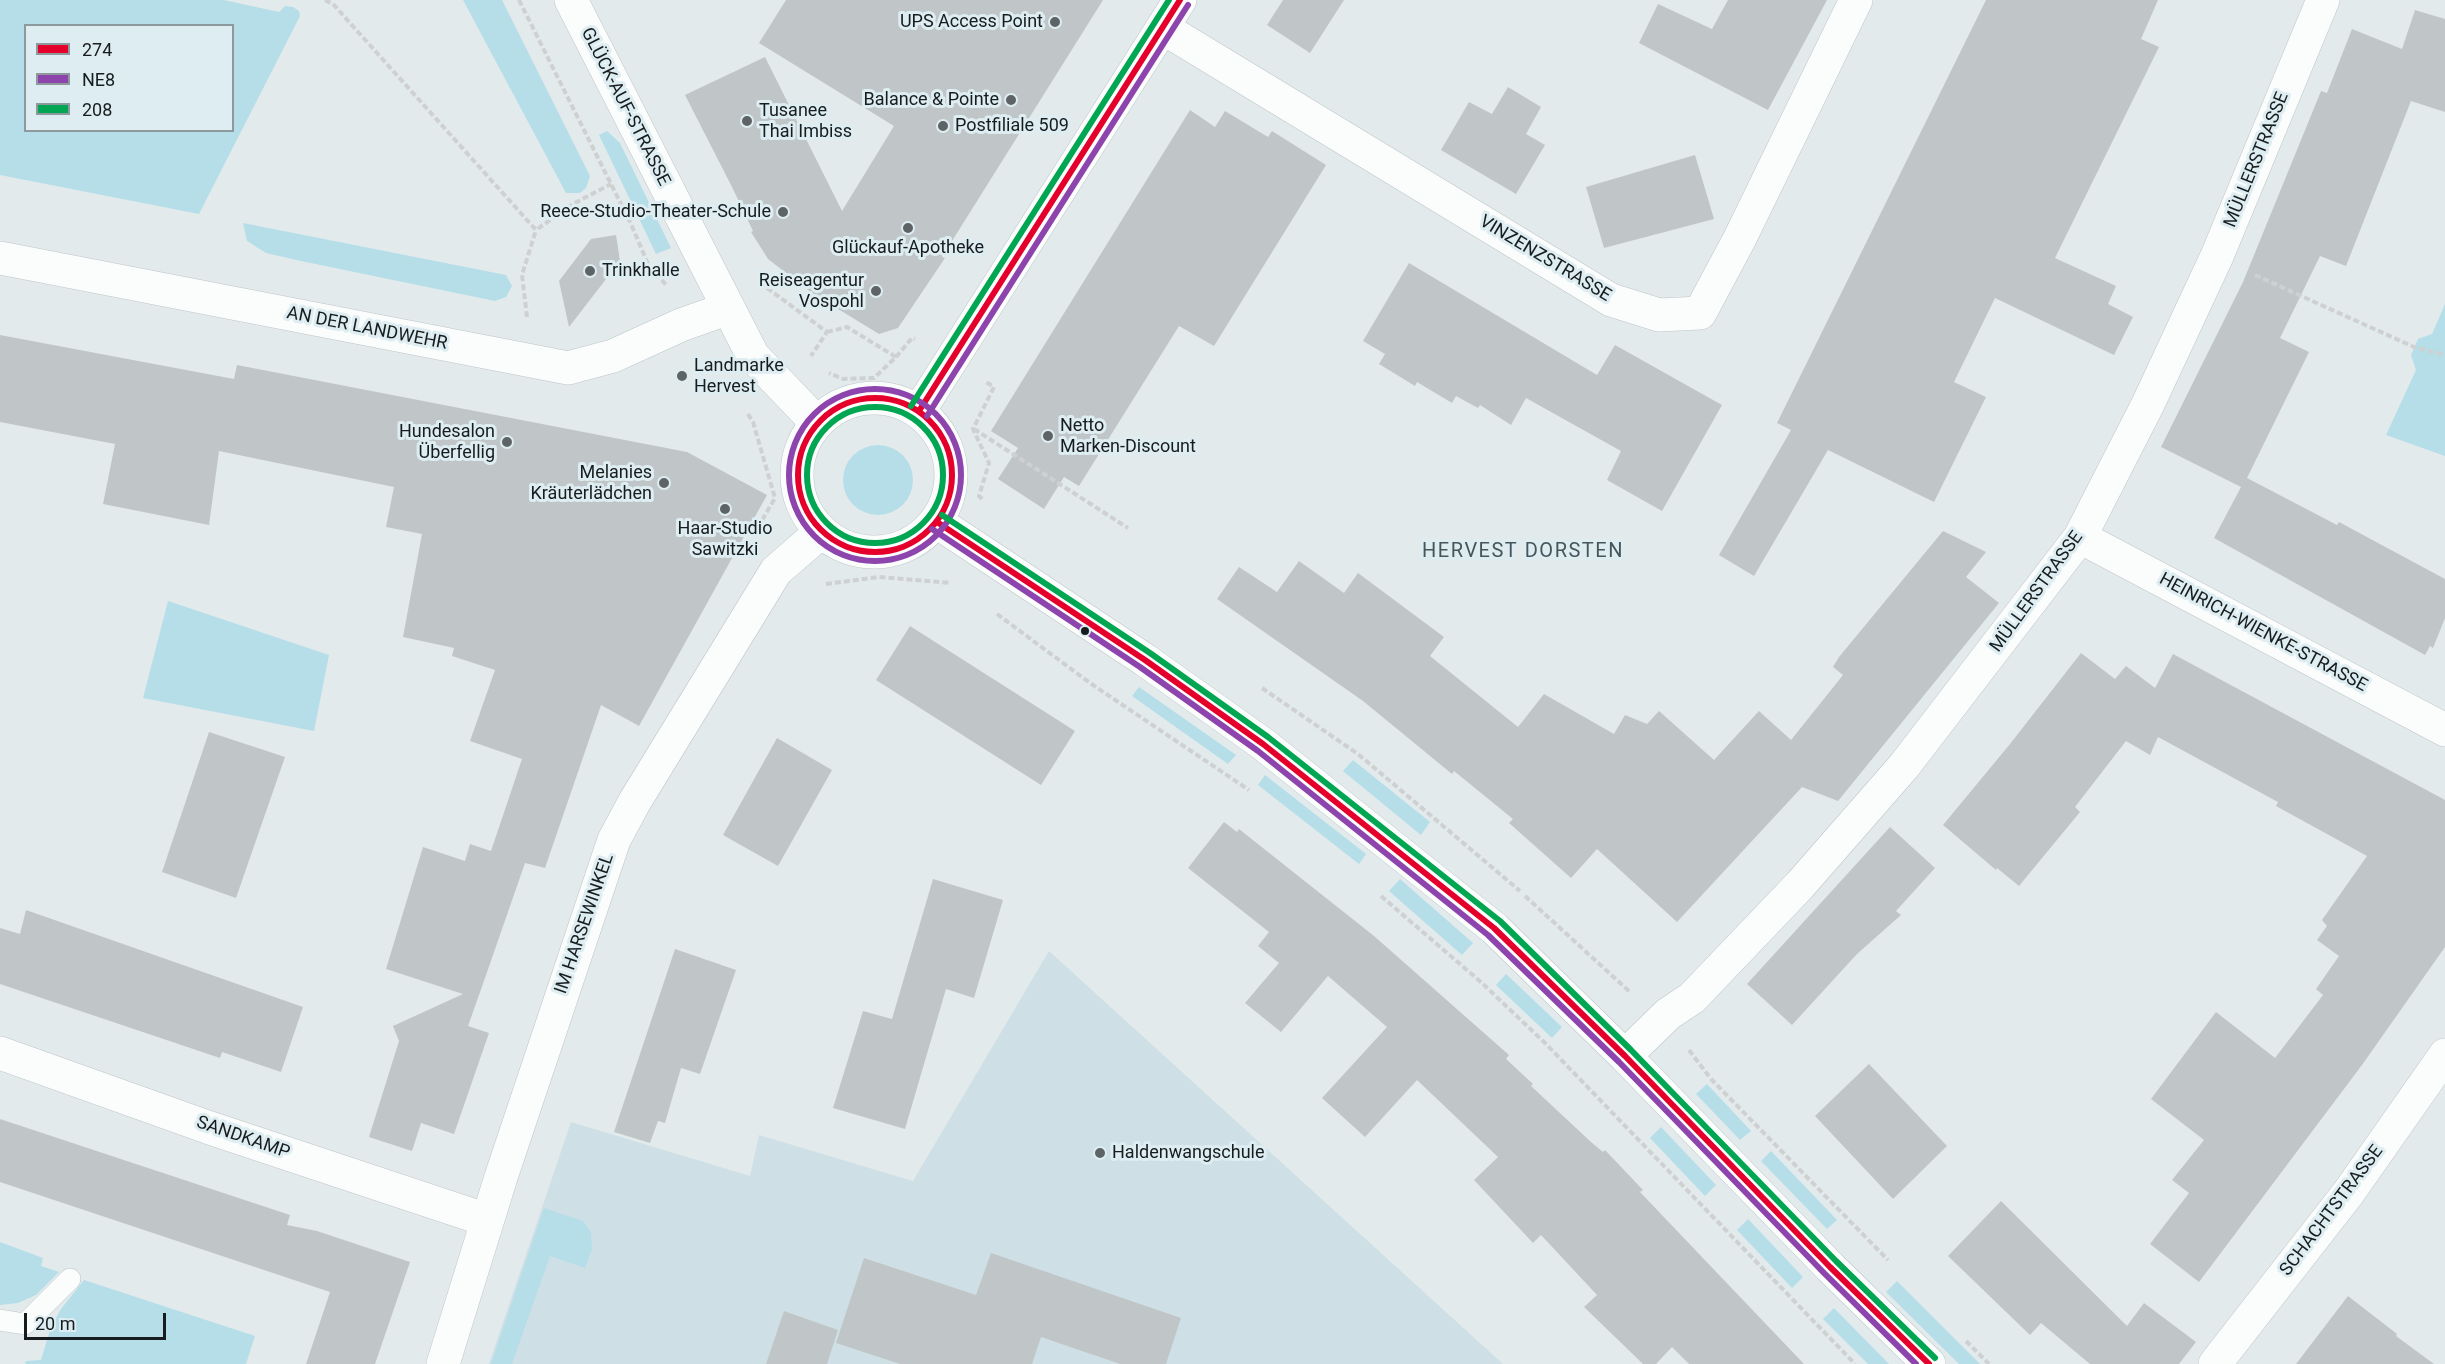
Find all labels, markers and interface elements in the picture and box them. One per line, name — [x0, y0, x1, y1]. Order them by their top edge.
place label: UPS Access Point — [900, 11, 1043, 33]
marker: UPS Access Point — [1048, 15, 1062, 29]
legend — [24, 24, 234, 132]
street label: GLÜCK-AUF-STRASSE — [576, 24, 674, 190]
text: 274 — [82, 39, 112, 60]
text: NE8 — [82, 69, 115, 90]
place label: Balance & Pointe — [864, 89, 999, 111]
street label: MÜLLERSTRASSE — [2220, 89, 2294, 231]
marker: Balance & Pointe — [1004, 93, 1018, 107]
text: 208 — [82, 99, 112, 120]
place label: Tusanee Thai Imbiss — [759, 100, 852, 142]
marker: Tusanee Thai Imbiss — [740, 114, 754, 128]
place label: Postfiliale 509 — [955, 115, 1069, 137]
marker: Postfiliale 509 — [936, 119, 950, 133]
place label: Reece-Studio-Theater-Schule — [540, 201, 771, 223]
marker: Reece-Studio-Theater-Schule — [776, 205, 790, 219]
street label: VINZENZSTRASSE — [1475, 211, 1615, 307]
marker: Glückauf-Apotheke — [901, 221, 915, 235]
place label: Glückauf-Apotheke — [832, 237, 984, 259]
place label: Trinkhalle — [602, 260, 680, 282]
marker: Trinkhalle — [583, 264, 597, 278]
place label: Reiseagentur Vospohl — [759, 270, 864, 312]
marker: Reiseagentur Vospohl — [869, 284, 883, 298]
street label: AN DER LANDWEHR — [285, 303, 449, 355]
place label: Landmarke Hervest — [694, 355, 784, 398]
marker: Landmarke Hervest — [675, 369, 689, 383]
place label: Netto Marken-Discount — [1060, 415, 1196, 458]
place label: Hundesalon Überfellig — [399, 421, 495, 464]
marker: Netto Marken-Discount — [1041, 429, 1055, 443]
marker: Hundesalon Überfellig — [500, 435, 514, 449]
place label: Melanies Kräuterlädchen — [531, 462, 652, 504]
marker: Melanies Kräuterlädchen — [657, 476, 671, 490]
marker: Haar-Studio Sawitzki — [718, 502, 732, 516]
place label: Haar-Studio Sawitzki — [678, 518, 772, 560]
street label: MÜLLERSTRASSE — [1986, 527, 2088, 657]
district label: HERVEST DORSTEN — [1422, 540, 1624, 564]
street label: HEINRICH-WIENKE-STRASSE — [2155, 569, 2371, 697]
unlabelled marker — [1079, 625, 1091, 637]
street label: IM HARSEWINKEL — [551, 851, 619, 997]
street label: SANDKAMP — [194, 1112, 292, 1164]
street label: SCHACHTSTRASSE — [2276, 1141, 2388, 1281]
place label: Haldenwangschule — [1112, 1142, 1264, 1164]
marker: Haldenwangschule — [1093, 1146, 1107, 1160]
scale bar — [27, 1301, 170, 1339]
text: 20 m — [35, 1313, 75, 1334]

